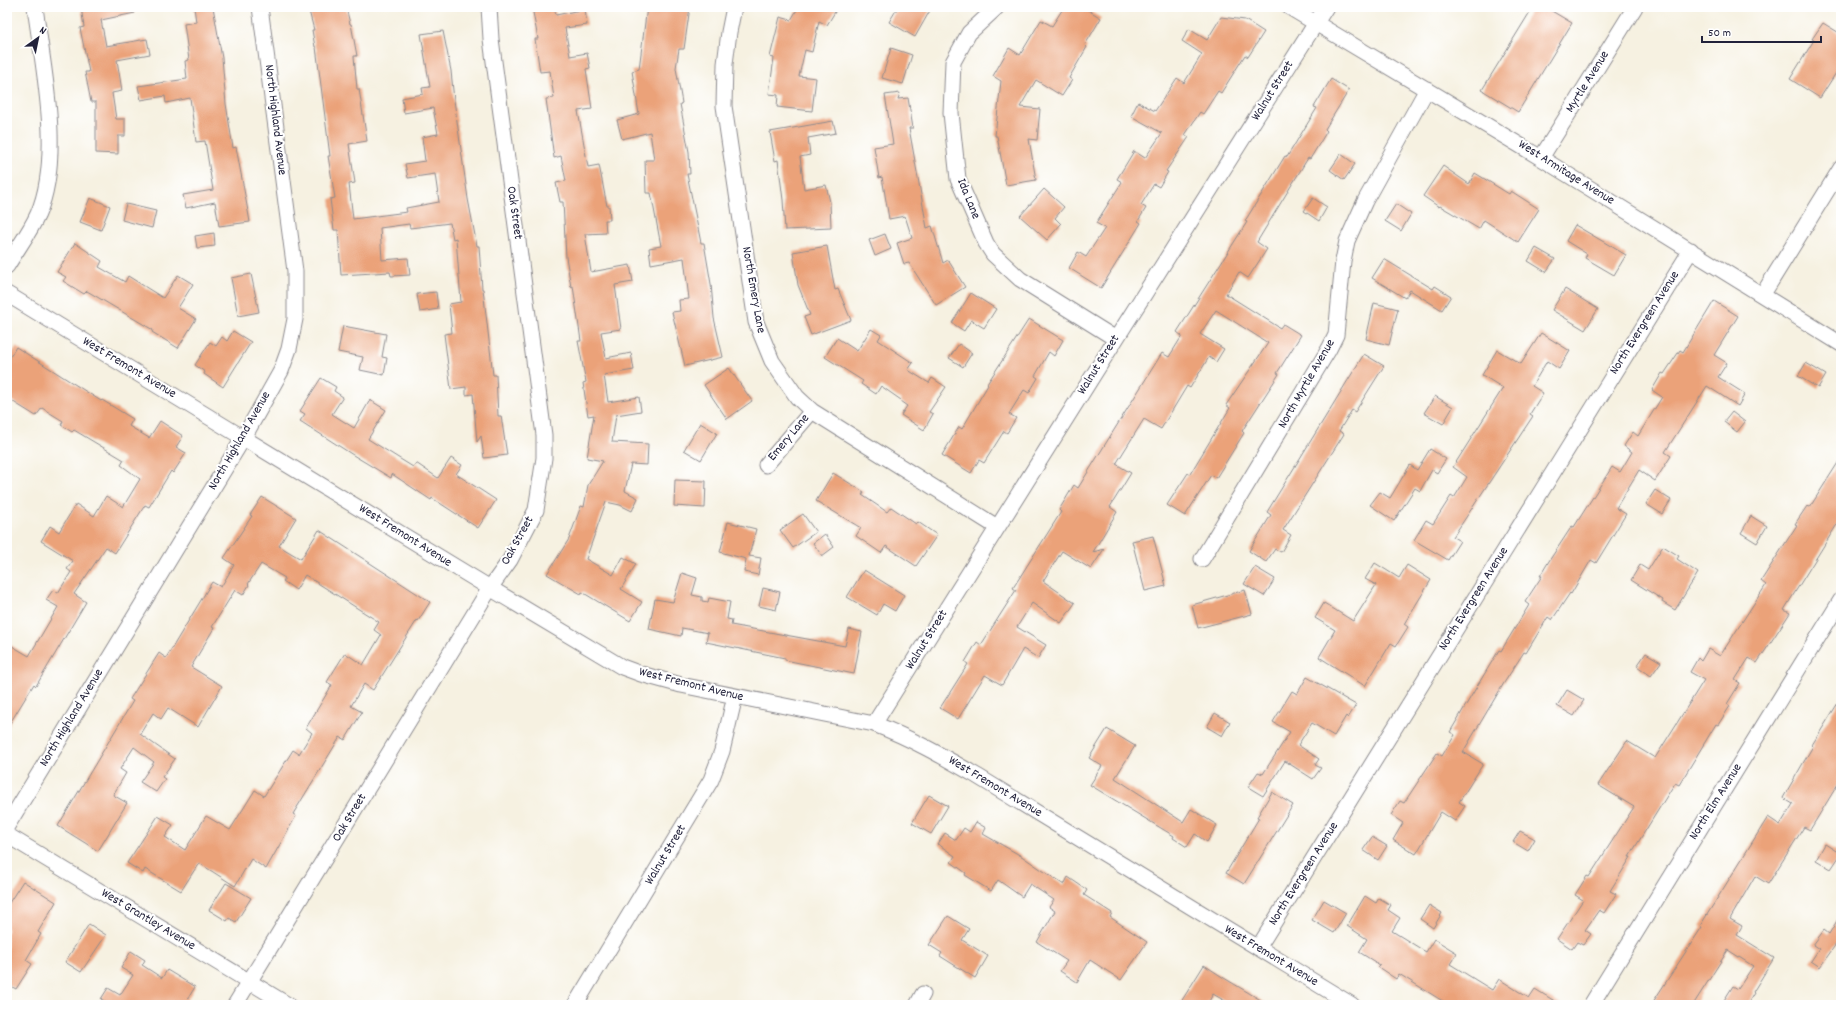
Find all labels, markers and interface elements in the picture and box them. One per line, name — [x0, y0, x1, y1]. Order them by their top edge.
north arrow — [18, 18, 58, 58]
scale bar — [1702, 18, 1821, 44]
text: N — [36, 23, 49, 40]
text: 50 m — [1708, 25, 1731, 42]
street label: Myrtle Avenue — [1561, 47, 1615, 117]
street label: Walnut Street — [1247, 57, 1299, 125]
street label: North Highland Avenue — [259, 64, 291, 177]
street label: West Armitage Avenue — [1514, 136, 1618, 210]
street label: Ida Lane — [951, 176, 985, 222]
street label: Oak Street — [501, 185, 527, 241]
street label: North Emery Lane — [736, 245, 770, 335]
street label: North Evergreen Avenue — [1605, 267, 1685, 379]
street label: Walnut Street — [1073, 331, 1125, 399]
street label: West Fremont Avenue — [78, 332, 180, 404]
street label: North Myrtle Avenue — [1274, 335, 1341, 432]
street label: North Highland Avenue — [204, 388, 276, 494]
street label: Emery Lane — [763, 410, 815, 466]
street label: West Fremont Avenue — [355, 500, 456, 573]
street label: Oak Street — [497, 513, 539, 569]
street label: North Evergreen Avenue — [1434, 543, 1514, 655]
street label: Walnut Street — [901, 606, 953, 674]
street label: West Fremont Avenue — [637, 663, 745, 707]
street label: North Highland Avenue — [35, 665, 109, 771]
street label: West Fremont Avenue — [944, 751, 1046, 823]
street label: North Elm Avenue — [1685, 760, 1747, 844]
street label: Oak Street — [328, 790, 372, 846]
street label: North Evergreen Avenue — [1264, 818, 1344, 930]
street label: Walnut Street — [640, 821, 692, 889]
street label: West Grantley Avenue — [97, 884, 199, 956]
street label: West Fremont Avenue — [1220, 920, 1322, 992]

